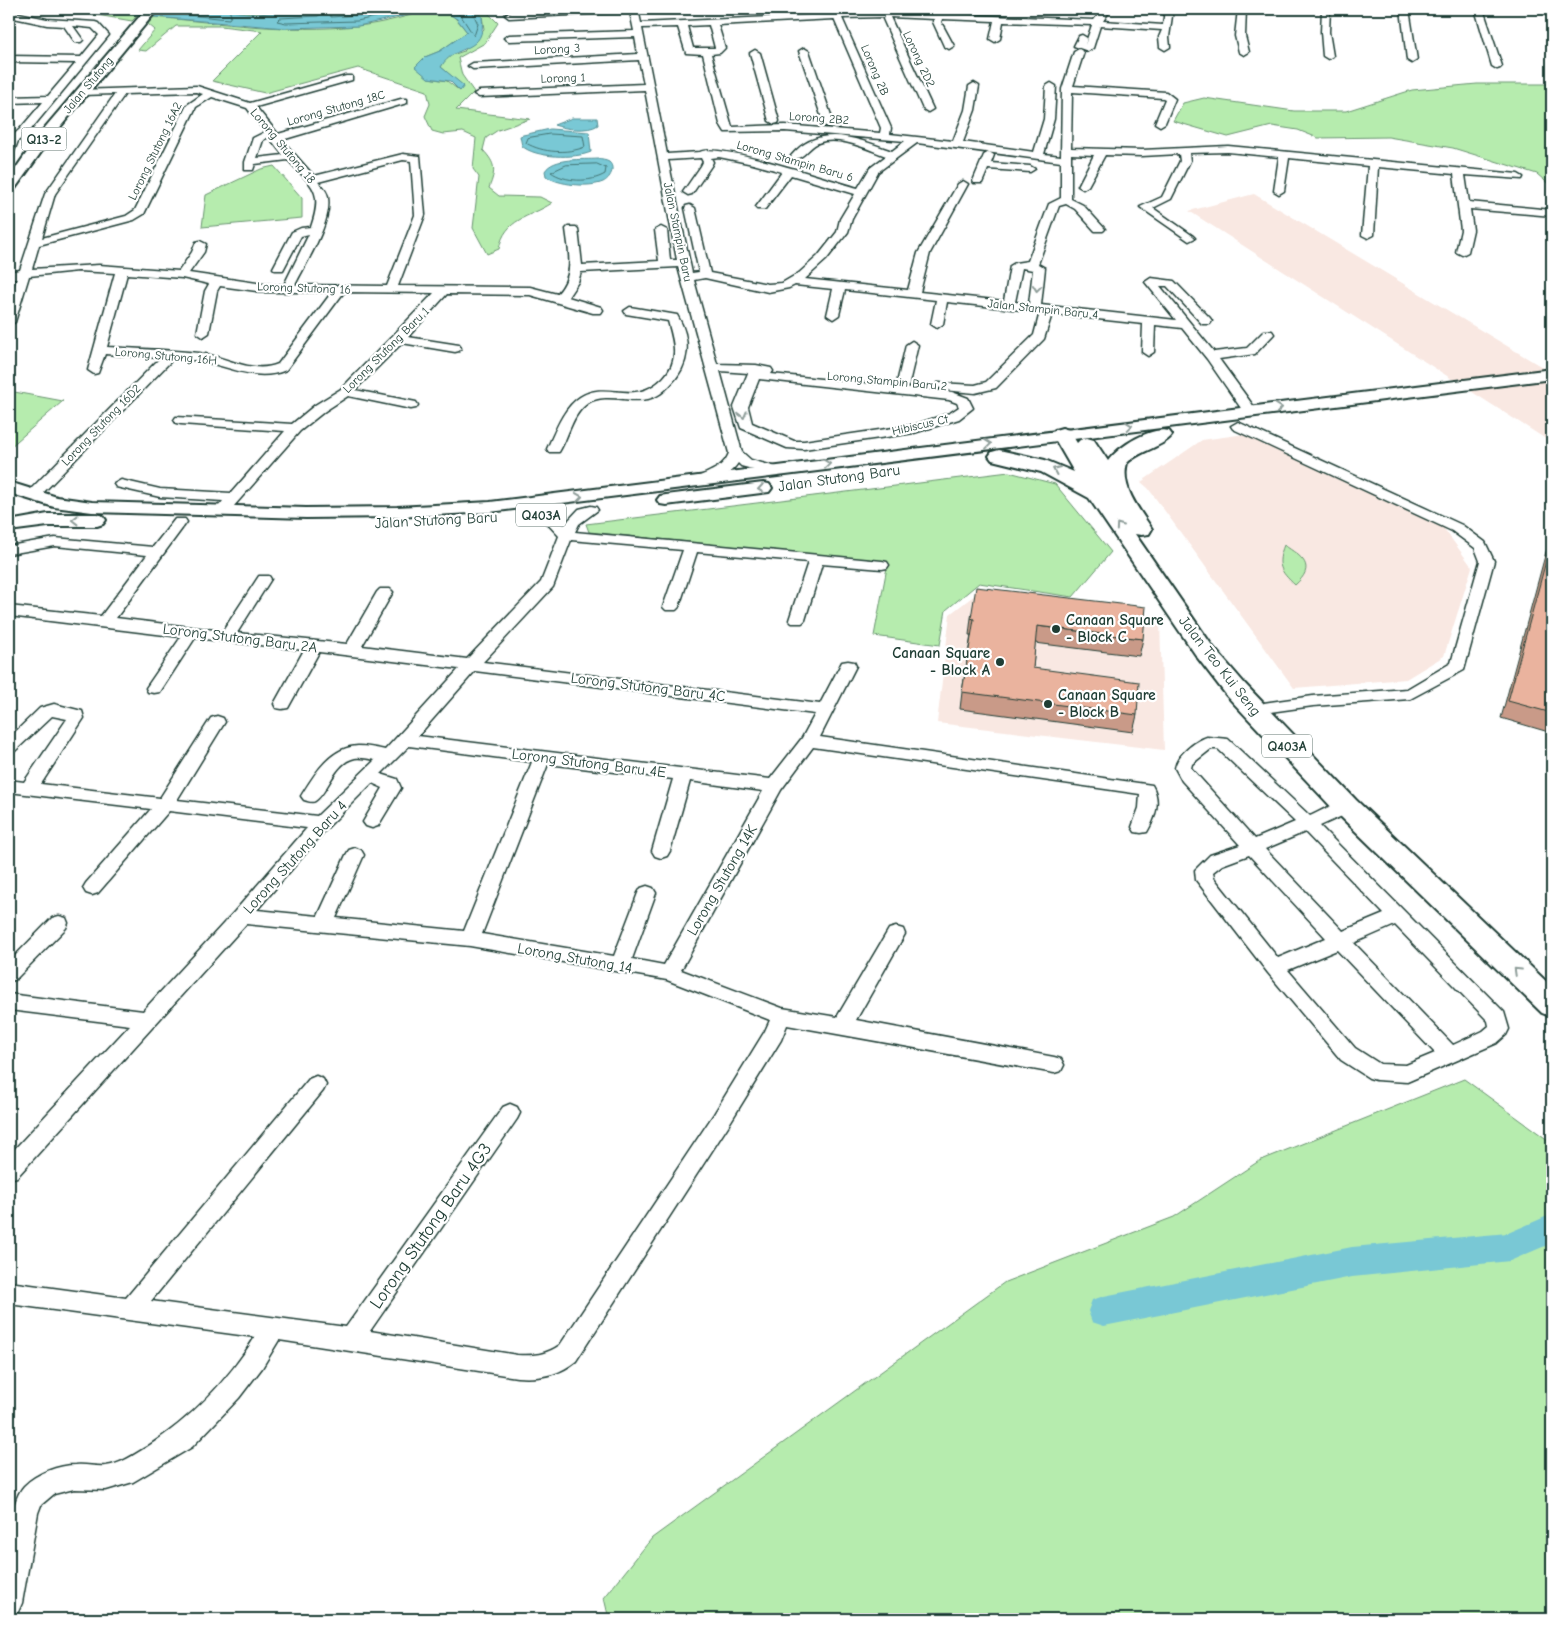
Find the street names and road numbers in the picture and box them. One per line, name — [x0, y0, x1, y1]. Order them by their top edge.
street label: Lorong 2D2 — [900, 29, 938, 89]
street label: Lorong 3 — [534, 41, 580, 57]
street label: Lorong 2B — [858, 43, 892, 97]
street label: Jalan Stutong — [60, 54, 116, 116]
street label: Lorong 1 — [540, 70, 586, 86]
street label: Lorong Stutong 18C — [286, 87, 386, 129]
street label: Lorong Stutong 16A2 — [125, 100, 185, 202]
street label: Lorong Stutong 18 — [248, 106, 318, 186]
street label: Lorong 2B2 — [789, 109, 849, 127]
road number: Q13-2 — [22, 128, 66, 150]
street label: Lorong Stampin Baru 6 — [735, 138, 855, 184]
street label: Jalan Stampin Baru — [661, 181, 695, 283]
street label: Lorong Stutong 16 — [257, 279, 351, 297]
street label: Jalan Stampin Baru 4 — [987, 296, 1099, 322]
street label: Lorong Stutong Baru 1 — [340, 304, 432, 396]
street label: Lorong Stutong 16H — [114, 345, 218, 367]
street label: Lorong Stampin Baru 2 — [826, 369, 948, 393]
street label: Lorong Stutong 16D2 — [59, 381, 143, 469]
street label: Hibiscus Ct — [891, 412, 950, 438]
street label: Jalan Stutong Baru — [777, 461, 901, 495]
road number: Q403A — [516, 504, 566, 526]
street label: Jalan Stutong Baru — [374, 508, 498, 532]
street label: Jalan Teo Kui Seng — [1175, 612, 1265, 720]
street label: Lorong Stutong Baru 2A — [162, 620, 319, 656]
street label: Lorong Stutong Baru 4C — [570, 669, 726, 705]
road number: Q403A — [1262, 734, 1312, 758]
street label: Lorong Stutong Baru 4E — [511, 745, 667, 781]
street label: Lorong Stutong Baru 4 — [239, 797, 351, 917]
street label: Lorong Stutong 14K — [683, 821, 761, 939]
street label: Lorong Stutong 14 — [516, 939, 634, 977]
street label: Lorong Stutong Baru 4G3 — [366, 1139, 496, 1313]

